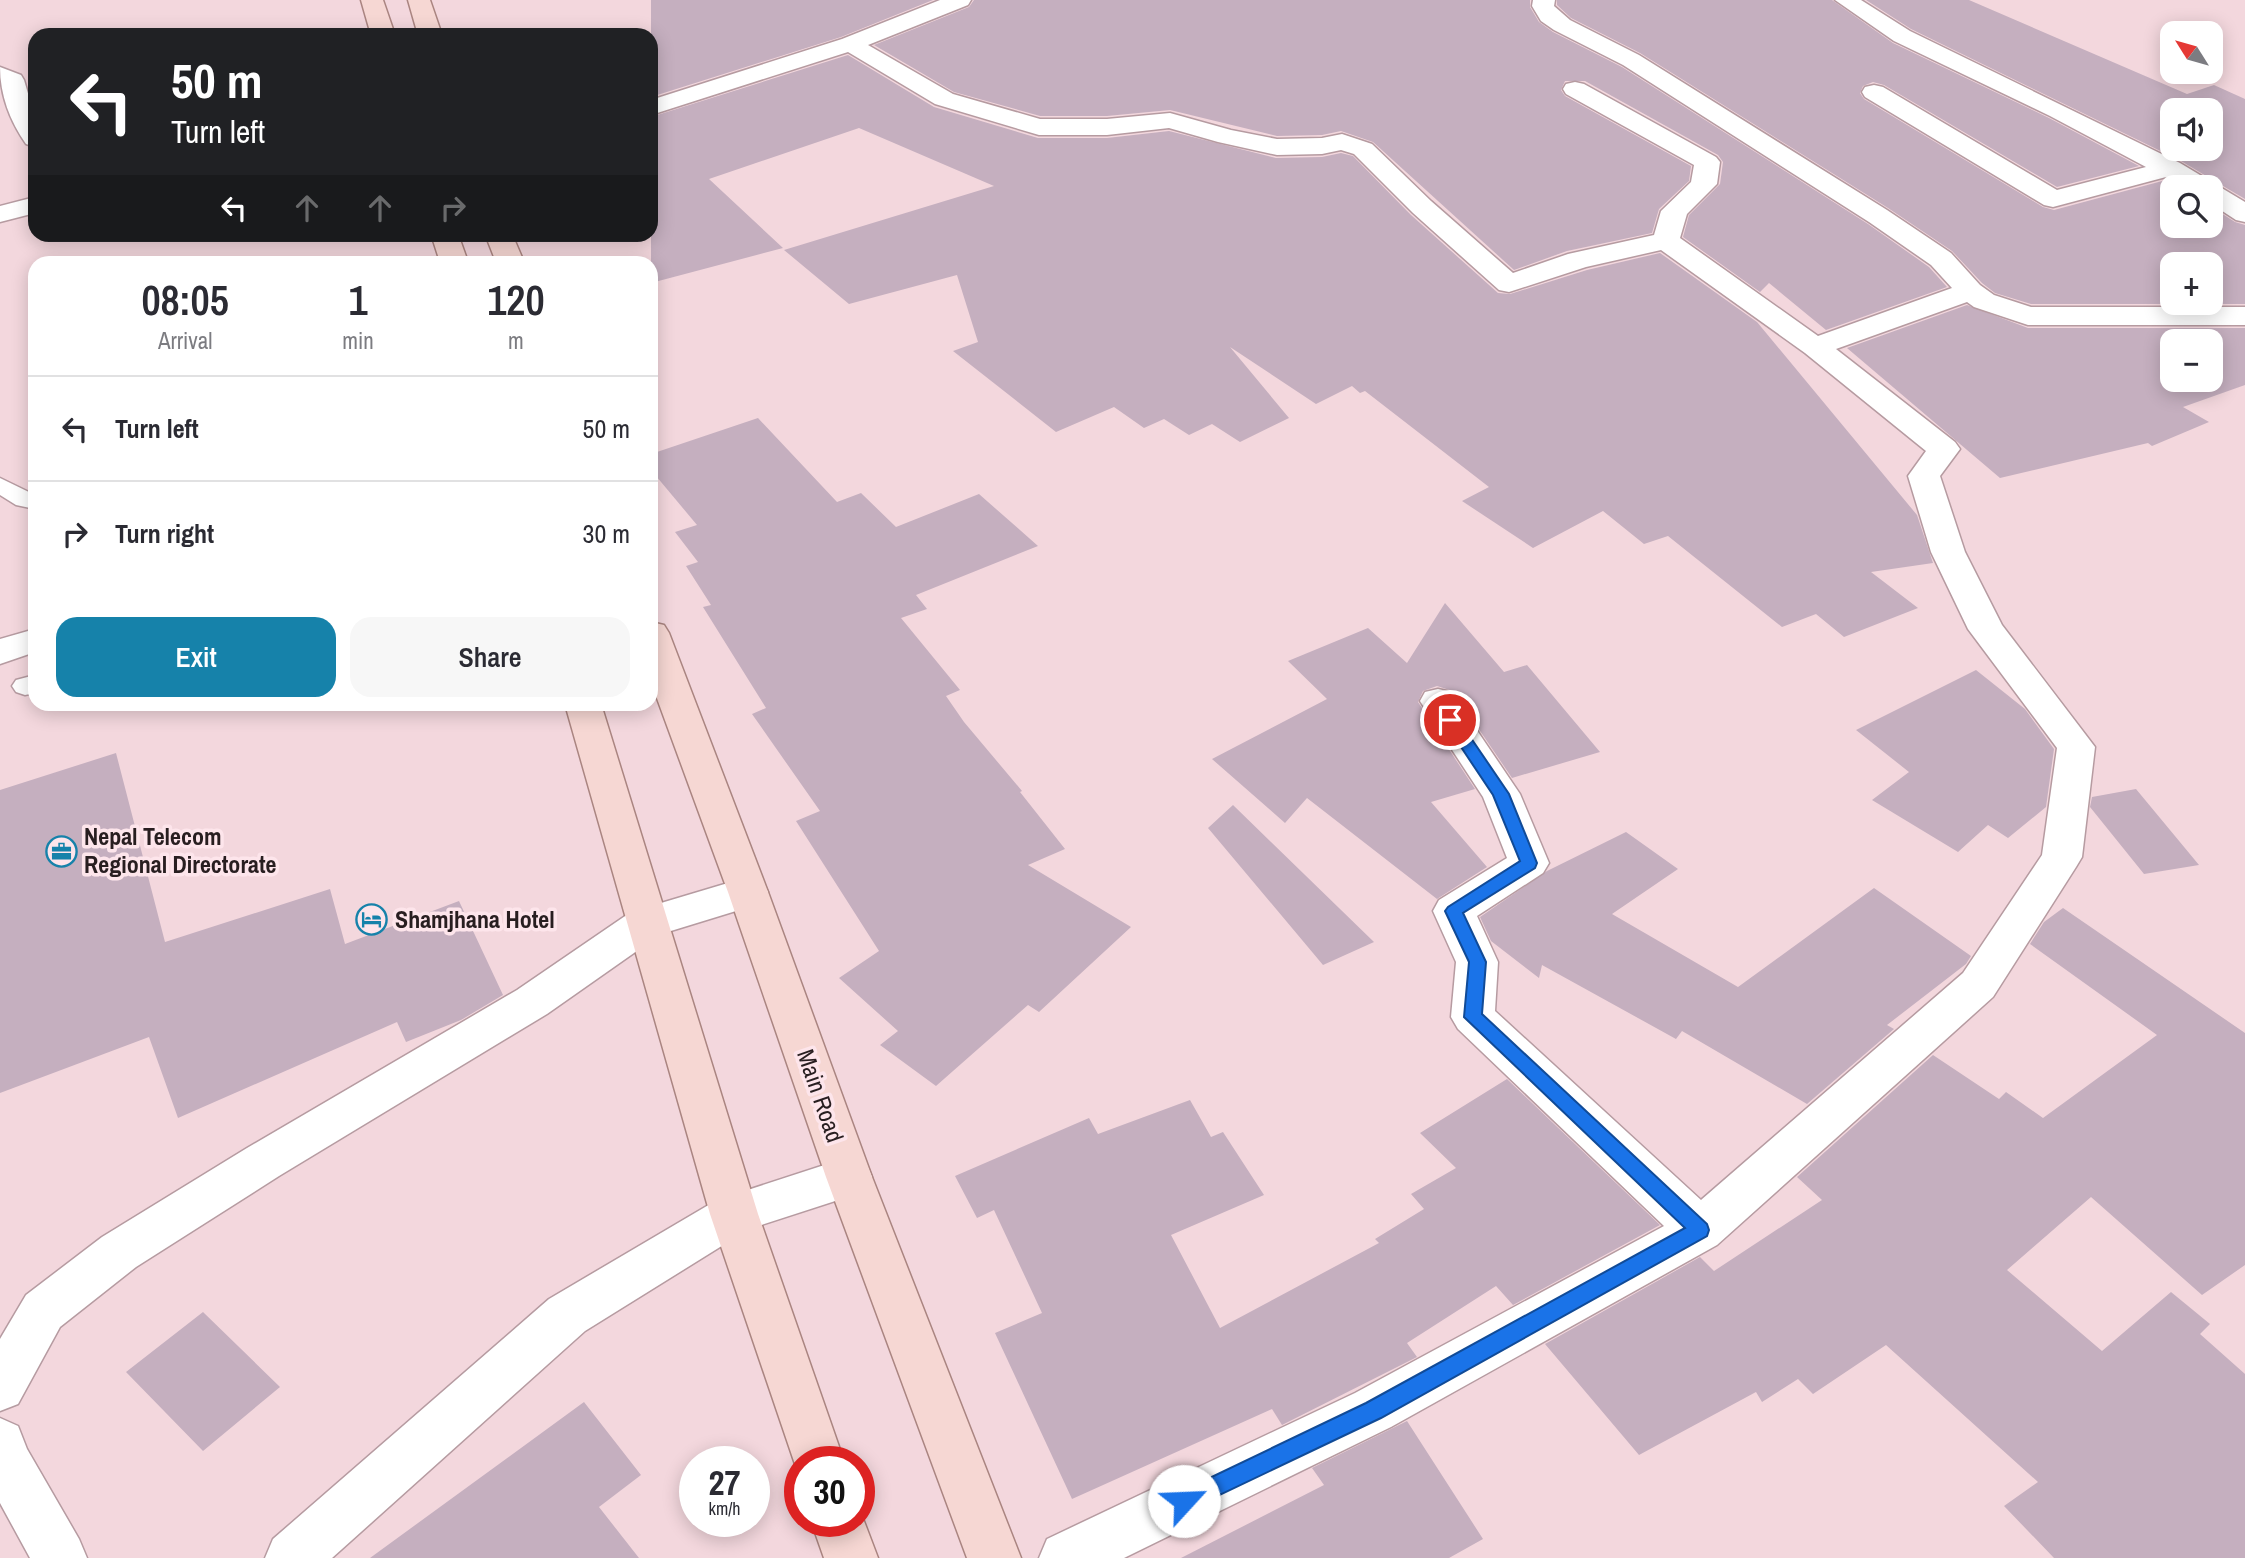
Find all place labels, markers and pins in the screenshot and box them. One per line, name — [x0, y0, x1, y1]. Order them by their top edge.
pin — [1420, 690, 1480, 750]
place label: Nepal Telecom Regional Directorate — [84, 820, 277, 880]
office icon: Nepal Telecom Regional Directorate — [44, 834, 78, 868]
hotel icon: Shamjhana Hotel — [355, 903, 389, 937]
place label: Shamjhana Hotel — [395, 903, 555, 935]

